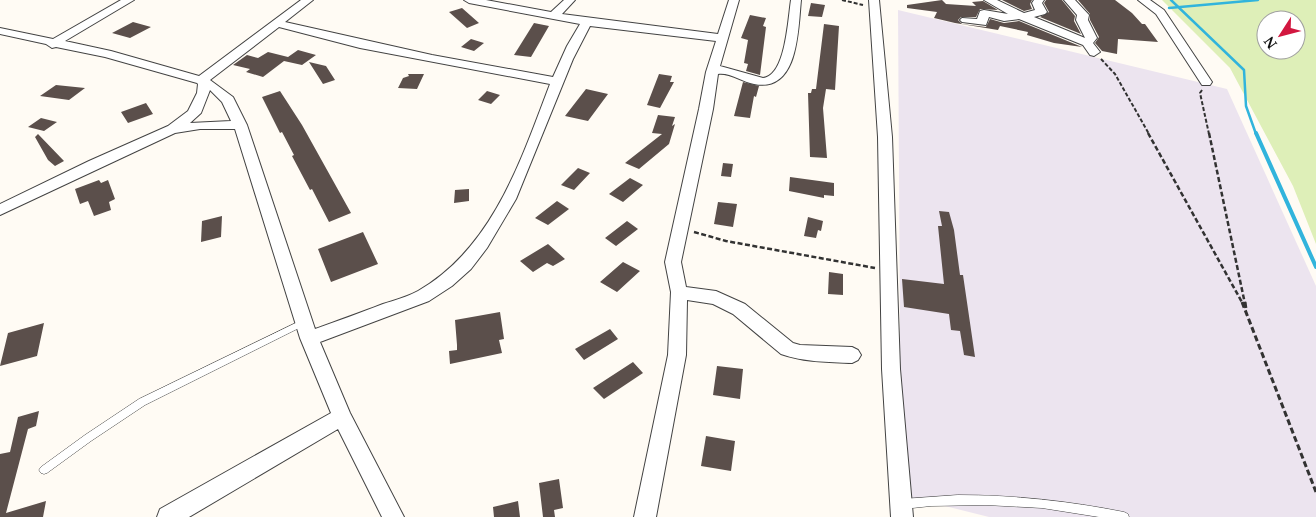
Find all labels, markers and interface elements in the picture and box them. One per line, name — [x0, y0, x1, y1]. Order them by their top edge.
north arrow — [1256, 10, 1306, 60]
text: N — [1259, 33, 1281, 53]

